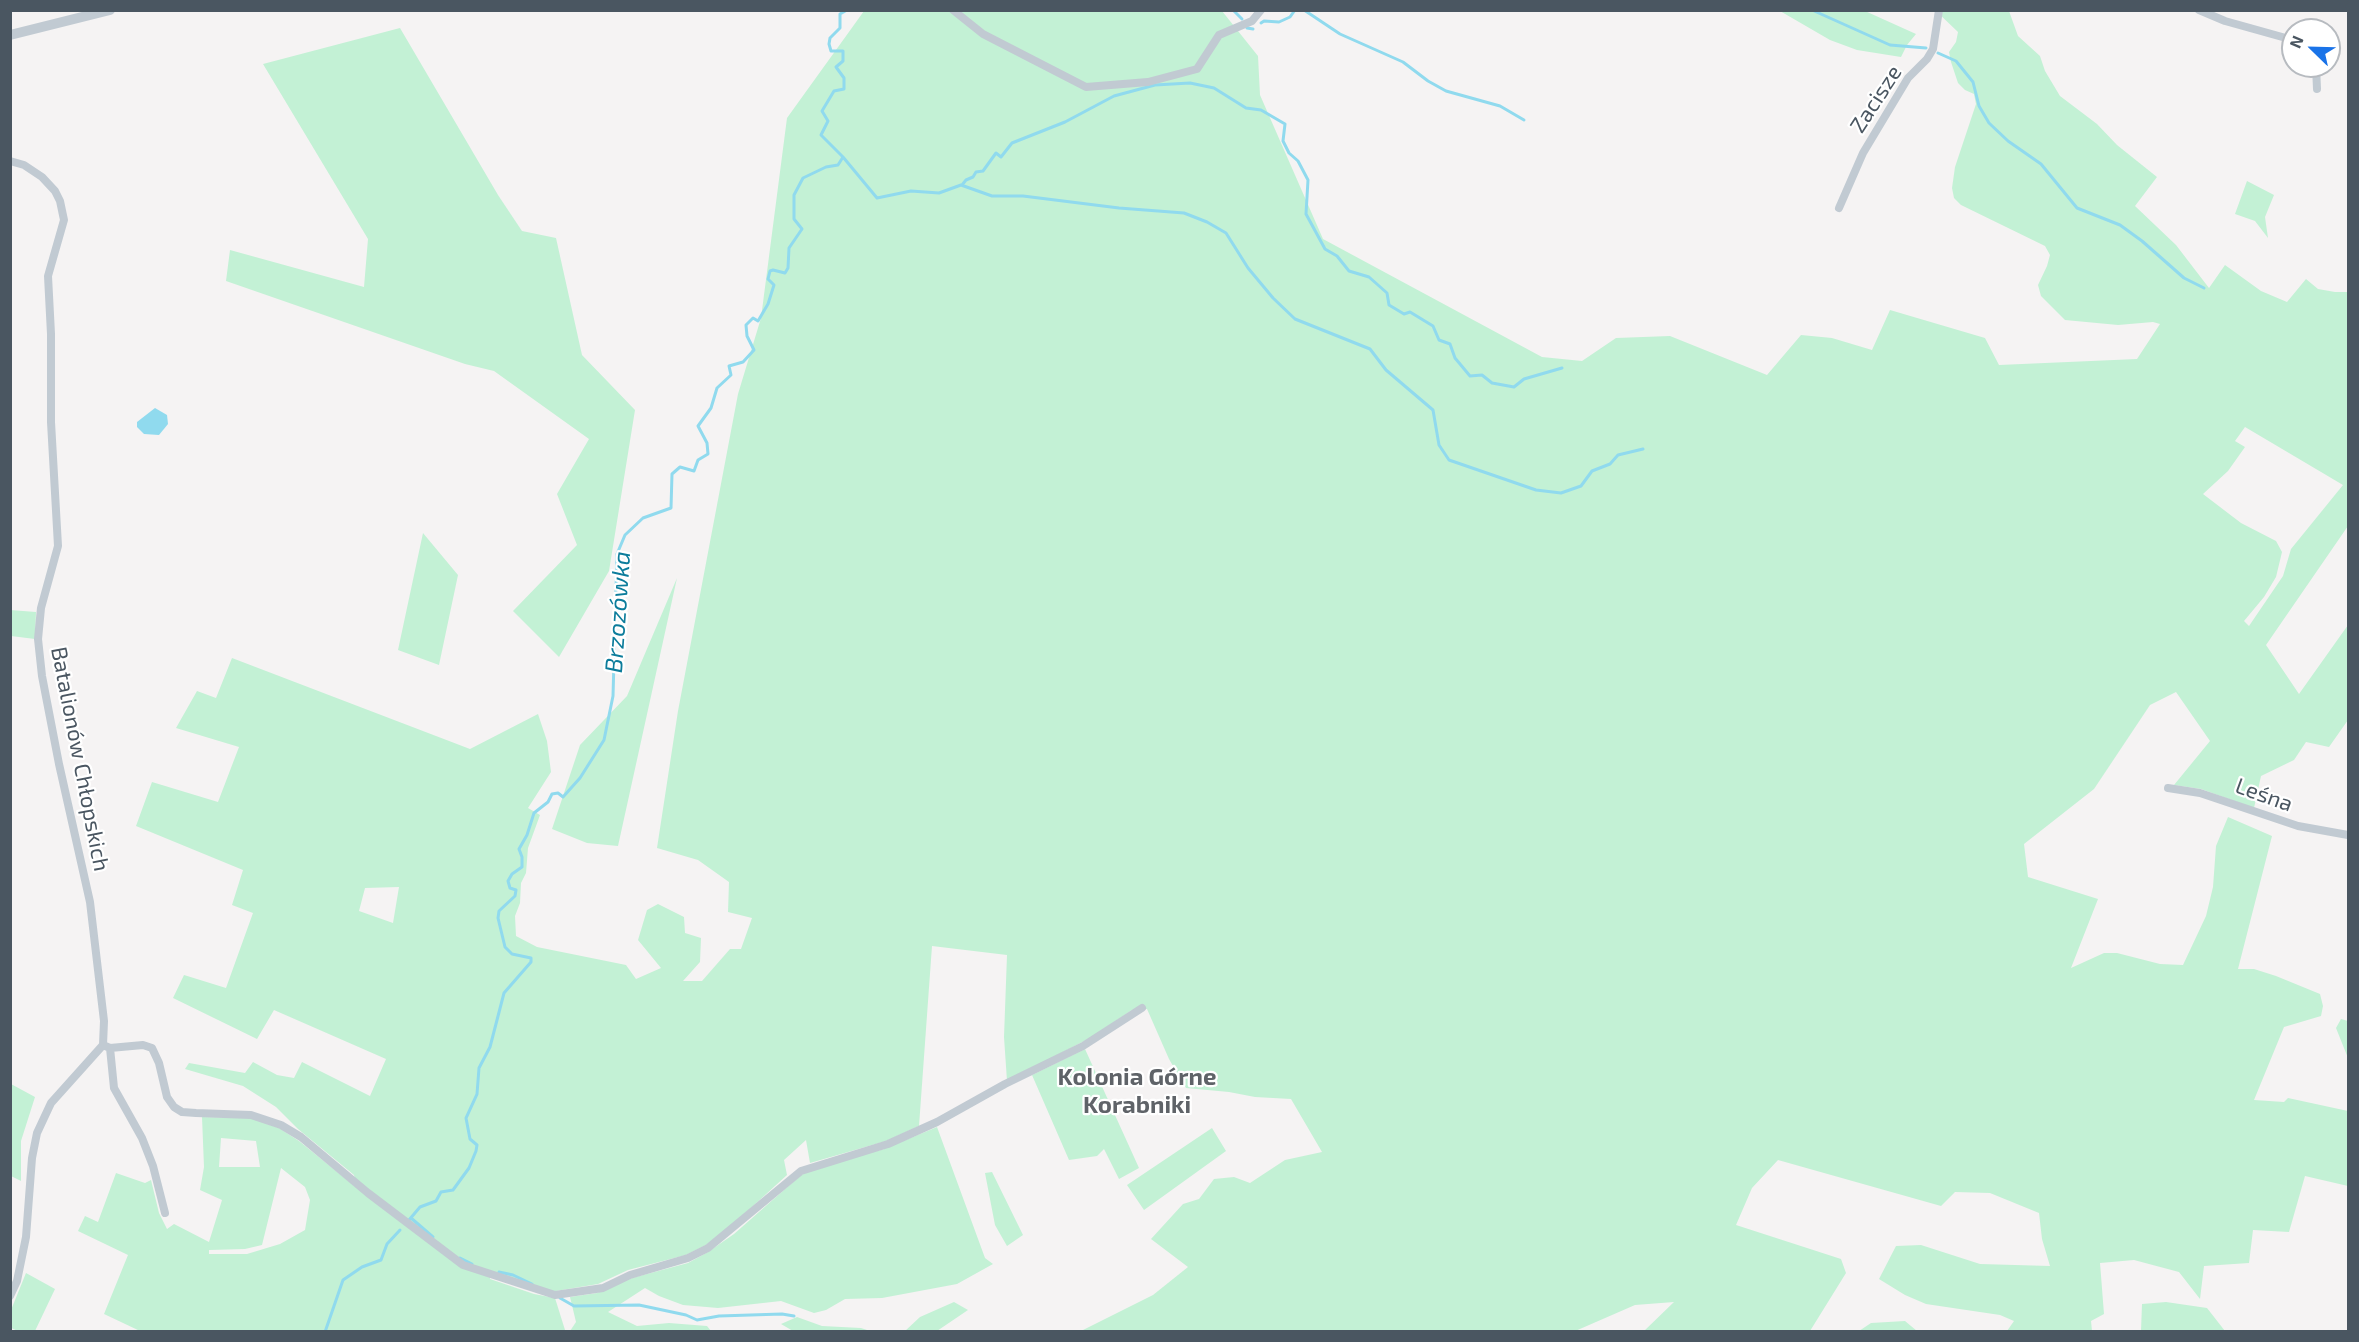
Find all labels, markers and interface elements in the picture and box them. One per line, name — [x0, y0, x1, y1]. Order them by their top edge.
north arrow — [2281, 18, 2341, 78]
text: N — [2285, 33, 2307, 51]
street label: Zacisze — [1845, 60, 1907, 138]
water label: Brzozówka — [599, 550, 637, 674]
street label: Batalionów Chłopskich — [45, 645, 115, 873]
street label: Leśna — [2232, 772, 2296, 818]
district label: Kolonia Górne Korabniki — [1058, 1063, 1216, 1119]

